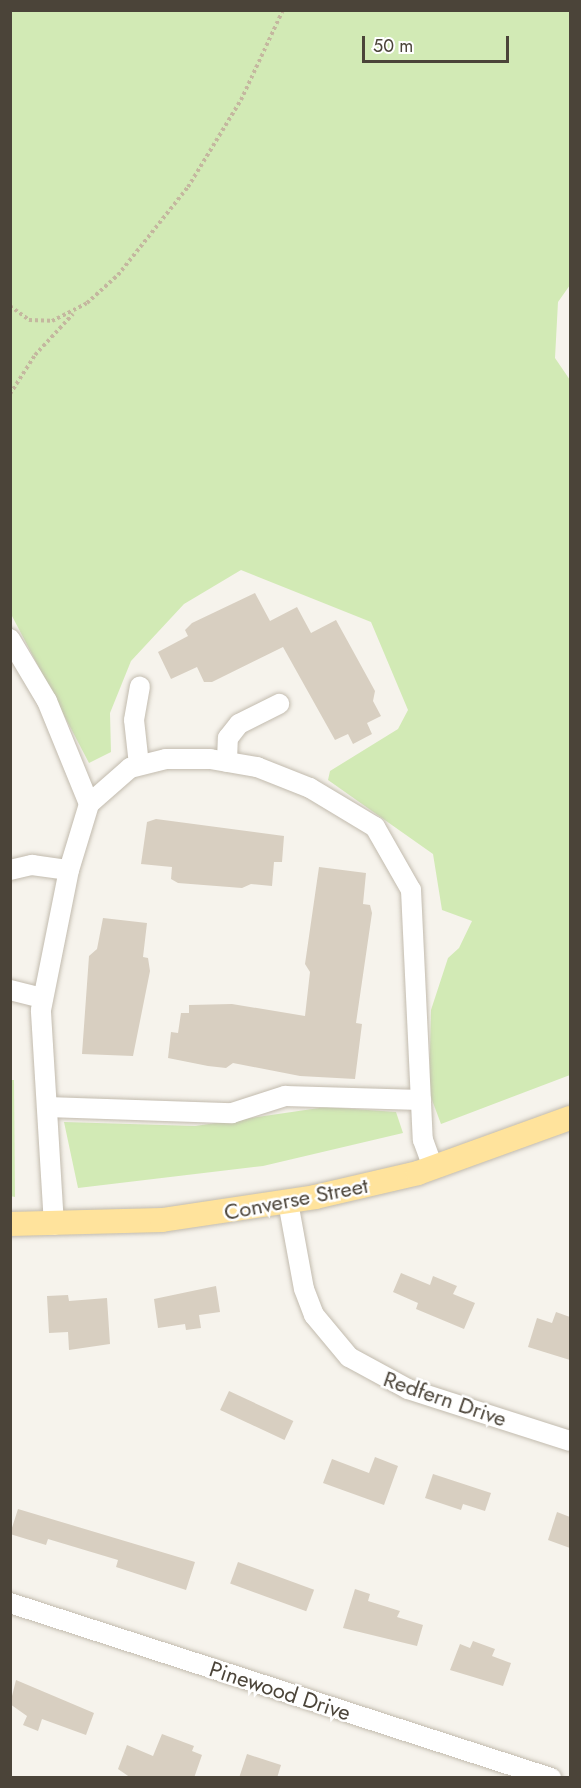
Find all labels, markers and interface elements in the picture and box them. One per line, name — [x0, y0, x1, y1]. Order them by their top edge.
scale bar — [365, 24, 512, 62]
text: 50 m — [373, 33, 413, 59]
street label: Converse Street — [222, 1172, 370, 1226]
street label: Redfern Drive — [380, 1366, 510, 1432]
street label: Pinewood Drive — [206, 1656, 354, 1726]

